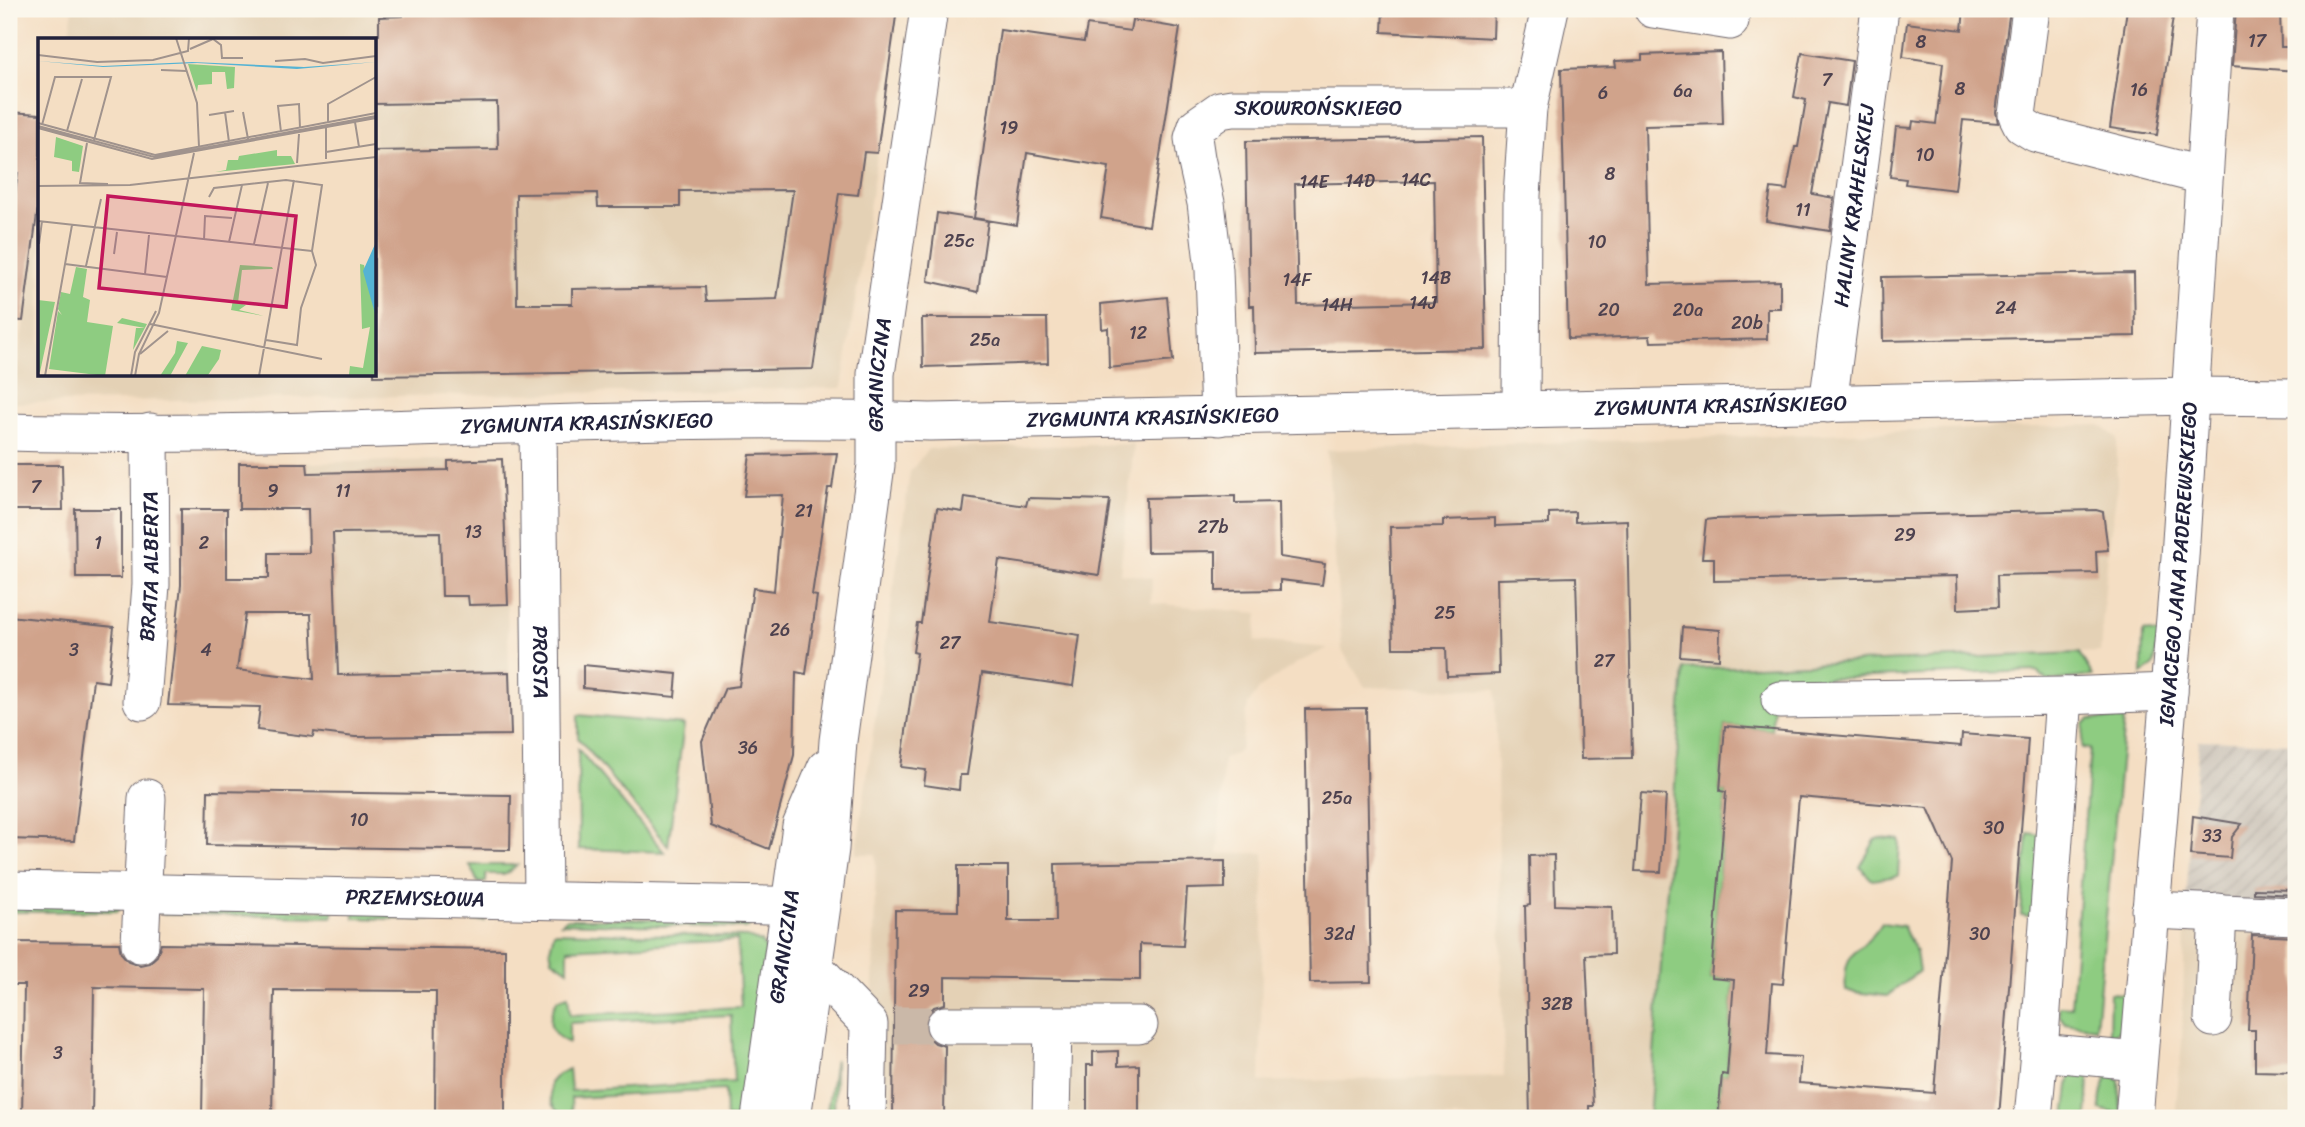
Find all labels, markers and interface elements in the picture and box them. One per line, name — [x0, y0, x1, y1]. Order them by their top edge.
house number: 17 — [2248, 25, 2268, 57]
house number: 8 — [1916, 26, 1927, 58]
inset map — [38, 38, 376, 376]
house number: 7 — [1822, 64, 1834, 96]
house number: 8 — [1955, 73, 1966, 105]
house number: 16 — [2130, 74, 2148, 106]
house number: 6a — [1673, 75, 1693, 107]
house number: 6 — [1598, 77, 1608, 109]
street label: SKOWROŃSKIEGO — [1234, 89, 1402, 127]
street label: HALINY KRAHELSKIEJ — [1822, 101, 1886, 309]
house number: 19 — [1000, 112, 1018, 144]
house number: 10 — [1915, 139, 1935, 171]
house number: 8 — [1605, 158, 1616, 190]
house number: 14C — [1401, 164, 1432, 196]
house number: 14D — [1345, 165, 1375, 197]
house number: 14E — [1300, 166, 1329, 198]
house number: 11 — [1795, 194, 1811, 226]
house number: 25c — [944, 225, 974, 257]
house number: 10 — [1587, 226, 1607, 258]
house number: 14B — [1421, 262, 1451, 294]
house number: 14F — [1283, 264, 1313, 296]
house number: 14J — [1409, 287, 1437, 319]
house number: 14H — [1321, 289, 1353, 321]
house number: 24 — [1995, 292, 2017, 324]
house number: 20 — [1598, 294, 1620, 326]
house number: 20a — [1673, 294, 1703, 326]
house number: 20b — [1731, 307, 1763, 339]
street label: GRANICZNA — [857, 315, 903, 432]
house number: 12 — [1129, 317, 1147, 349]
house number: 25a — [970, 324, 1000, 356]
street label: ZYGMUNTA KRASIŃSKIEGO — [1594, 384, 1848, 427]
street label: ZYGMUNTA KRASIŃSKIEGO — [1026, 396, 1280, 439]
street label: IGNACEGO JANA PADEREWSKIEGO — [2147, 400, 2209, 729]
street label: ZYGMUNTA KRASIŃSKIEGO — [460, 401, 714, 446]
house number: 7 — [31, 471, 43, 503]
house number: 9 — [267, 475, 279, 507]
house number: 11 — [335, 475, 351, 507]
street label: BRATA ALBERTA — [128, 491, 170, 643]
house number: 21 — [795, 495, 813, 527]
house number: 27b — [1198, 511, 1228, 543]
house number: 13 — [464, 516, 482, 548]
house number: 29 — [1894, 519, 1916, 551]
house number: 1 — [94, 527, 102, 559]
house number: 2 — [199, 527, 209, 559]
house number: 25 — [1434, 597, 1456, 629]
house number: 26 — [770, 614, 790, 646]
street label: PROSTA — [521, 625, 560, 699]
house number: 27 — [940, 627, 962, 659]
house number: 3 — [69, 634, 79, 666]
house number: 4 — [200, 634, 212, 666]
house number: 27 — [1594, 645, 1616, 677]
house number: 36 — [738, 732, 758, 764]
house number: 25a — [1322, 782, 1352, 814]
house number: 10 — [349, 804, 369, 836]
house number: 30 — [1983, 812, 2005, 844]
house number: 33 — [2202, 820, 2222, 852]
street label: PRZEMYSŁOWA — [345, 878, 485, 918]
street label: GRANICZNA — [757, 887, 811, 1006]
house number: 32d — [1324, 918, 1355, 950]
house number: 30 — [1969, 918, 1991, 950]
house number: 29 — [908, 975, 930, 1007]
house number: 32B — [1541, 988, 1573, 1020]
house number: 3 — [53, 1037, 63, 1069]

